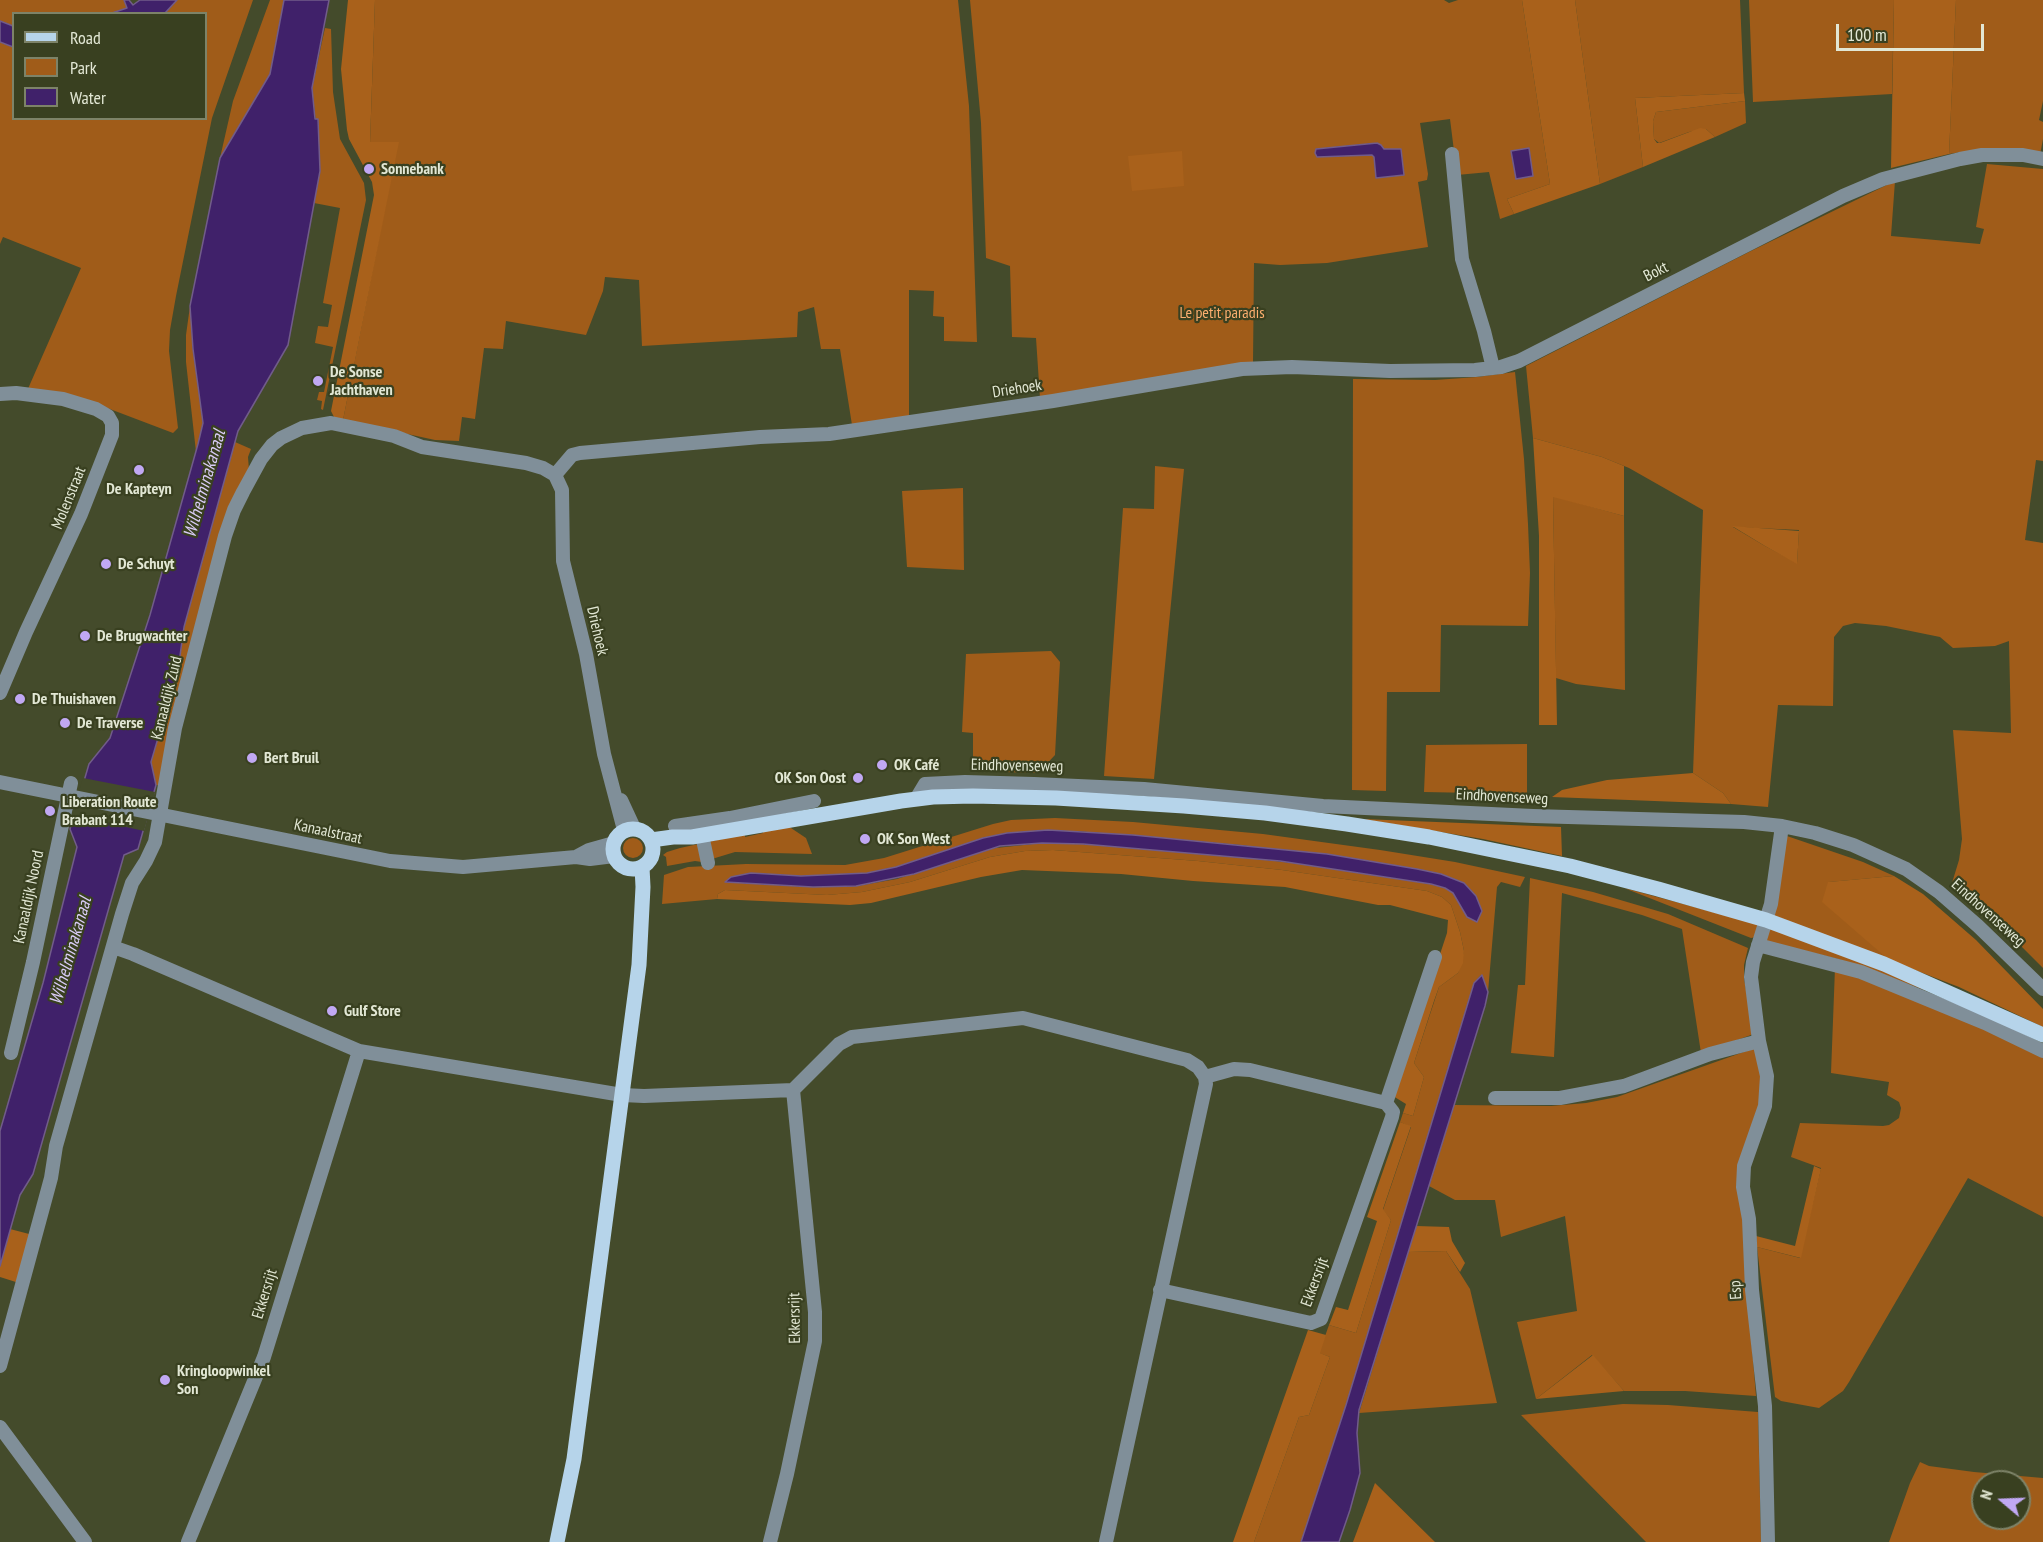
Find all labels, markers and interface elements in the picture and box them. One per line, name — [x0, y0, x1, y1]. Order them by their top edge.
legend — [12, 12, 207, 120]
scale bar — [1839, 12, 1988, 50]
text: 100 m — [1847, 23, 1887, 46]
text: Road — [70, 26, 101, 49]
text: Park — [70, 56, 97, 79]
text: Water — [70, 86, 106, 109]
place label: Sonnebank — [381, 159, 444, 179]
marker: Sonnebank — [362, 162, 376, 176]
street label: Bokt — [1640, 258, 1672, 286]
park label: Le petit paradis — [1179, 303, 1265, 323]
place label: De Sonse Jachthaven — [330, 362, 393, 400]
marker: De Sonse Jachthaven — [311, 374, 325, 388]
street label: Driehoek — [991, 376, 1043, 402]
water label: Wilhelminakanaal — [179, 428, 231, 540]
marker: De Kapteyn — [132, 463, 146, 477]
street label: Molenstraat — [48, 464, 90, 532]
place label: De Kapteyn — [106, 479, 172, 499]
place label: De Schuyt — [118, 554, 174, 574]
marker: De Schuyt — [99, 557, 113, 571]
street label: Driehoek — [582, 605, 612, 657]
place label: De Brugwachter — [97, 626, 188, 646]
marker: De Brugwachter — [78, 629, 92, 643]
street label: Kanaaldijk Zuid — [147, 654, 187, 742]
place label: De Thuishaven — [32, 689, 116, 709]
marker: De Thuishaven — [13, 692, 27, 706]
place label: De Traverse — [77, 713, 143, 733]
marker: De Traverse — [58, 716, 72, 730]
place label: Bert Bruil — [264, 748, 319, 768]
marker: Bert Bruil — [245, 751, 259, 765]
place label: OK Café — [894, 755, 939, 775]
street label: Eindhovenseweg — [971, 756, 1063, 776]
marker: OK Café — [875, 758, 889, 772]
place label: OK Son Oost — [775, 768, 846, 788]
marker: OK Son Oost — [851, 771, 865, 785]
street label: Eindhovenseweg — [1455, 785, 1549, 809]
place label: Liberation Route Brabant 114 — [62, 792, 157, 830]
marker: Liberation Route Brabant 114 — [43, 804, 57, 818]
street label: Kanaalstraat — [292, 815, 364, 849]
place label: OK Son West — [877, 829, 950, 849]
marker: OK Son West — [858, 832, 872, 846]
street label: Kanaaldijk Noord — [10, 849, 48, 945]
street label: Eindhovenseweg — [1947, 875, 2029, 951]
water label: Wilhelminakanaal — [45, 895, 97, 1007]
place label: Gulf Store — [344, 1001, 401, 1021]
marker: Gulf Store — [325, 1004, 339, 1018]
street label: Ekkersrijt — [1297, 1255, 1333, 1309]
street label: Ekkersrijt — [248, 1267, 282, 1321]
street label: Esp — [1726, 1280, 1746, 1300]
street label: Ekkersrijt — [785, 1292, 805, 1344]
place label: Kringloopwinkel Son — [177, 1361, 270, 1399]
marker: Kringloopwinkel Son — [158, 1373, 172, 1387]
north arrow — [1971, 1470, 2031, 1530]
text: N — [1975, 1487, 1997, 1502]

